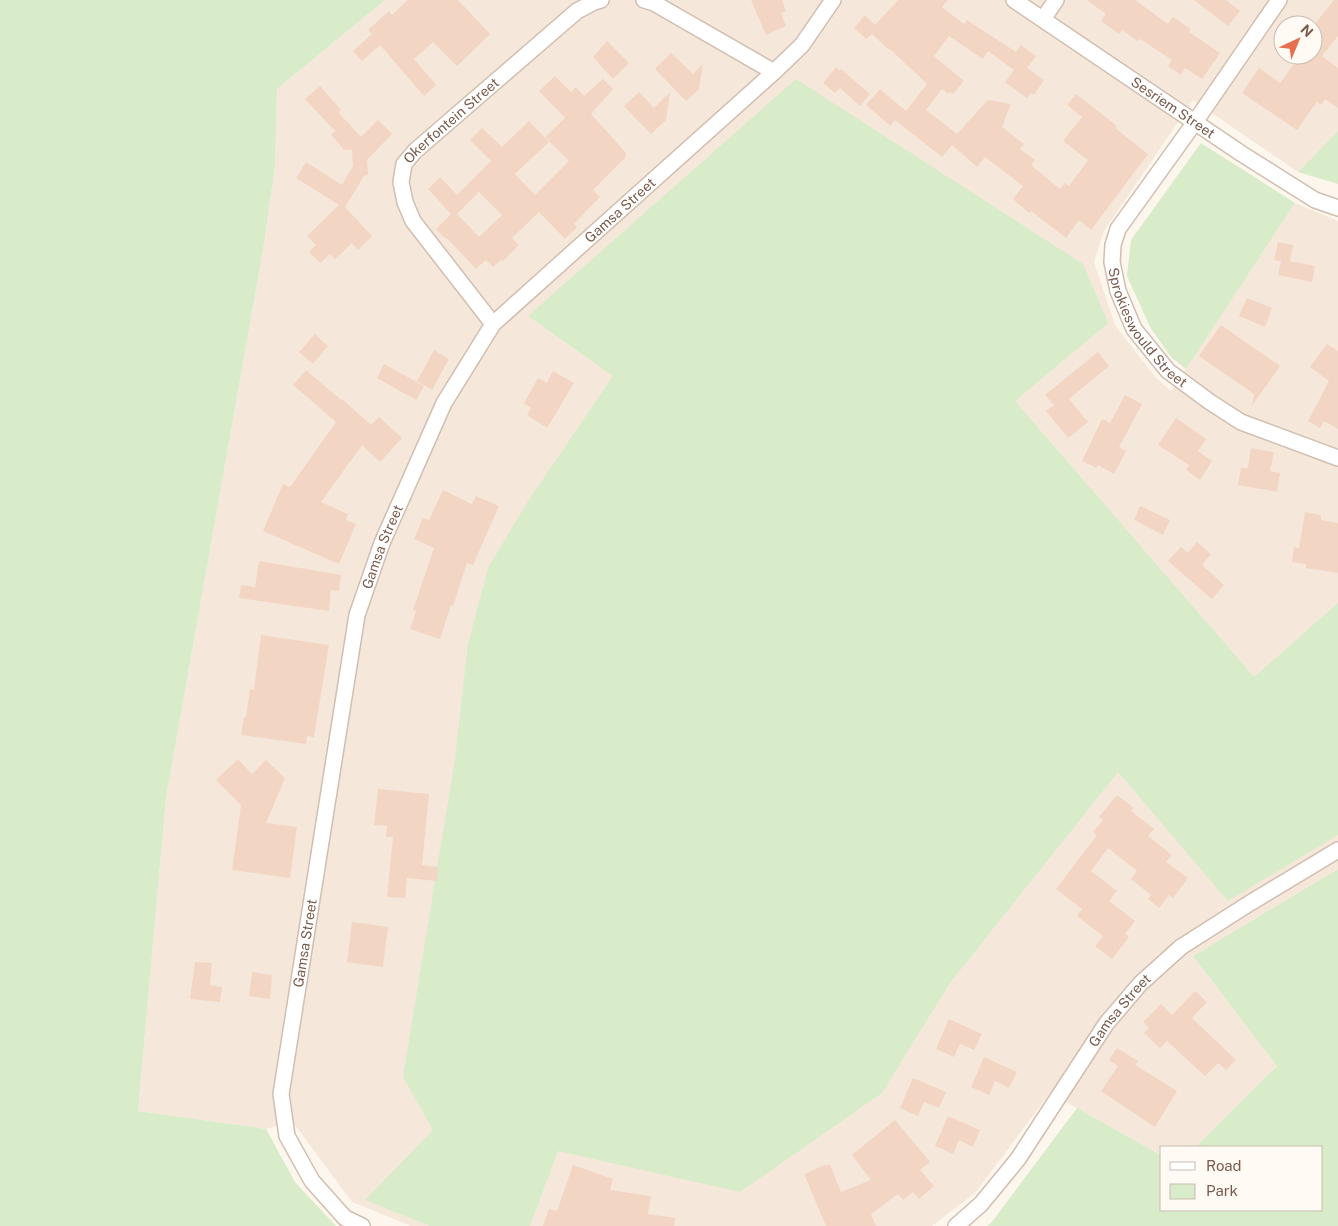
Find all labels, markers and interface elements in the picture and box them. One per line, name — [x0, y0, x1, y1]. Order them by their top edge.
north arrow — [1273, 15, 1323, 65]
text: N — [1298, 21, 1317, 40]
street label: Sesriem Street — [1128, 73, 1218, 141]
street label: Okerfontein Street — [400, 74, 502, 166]
street label: Gamsa Street — [581, 174, 658, 246]
street label: Sprokieswould Street — [1105, 266, 1190, 390]
street label: Gamsa Street — [359, 502, 406, 591]
street label: Gamsa Street — [290, 898, 320, 988]
street label: Gamsa Street — [1085, 970, 1154, 1050]
legend — [1160, 1146, 1323, 1211]
text: Road — [1206, 1157, 1242, 1174]
text: Park — [1206, 1182, 1238, 1199]

